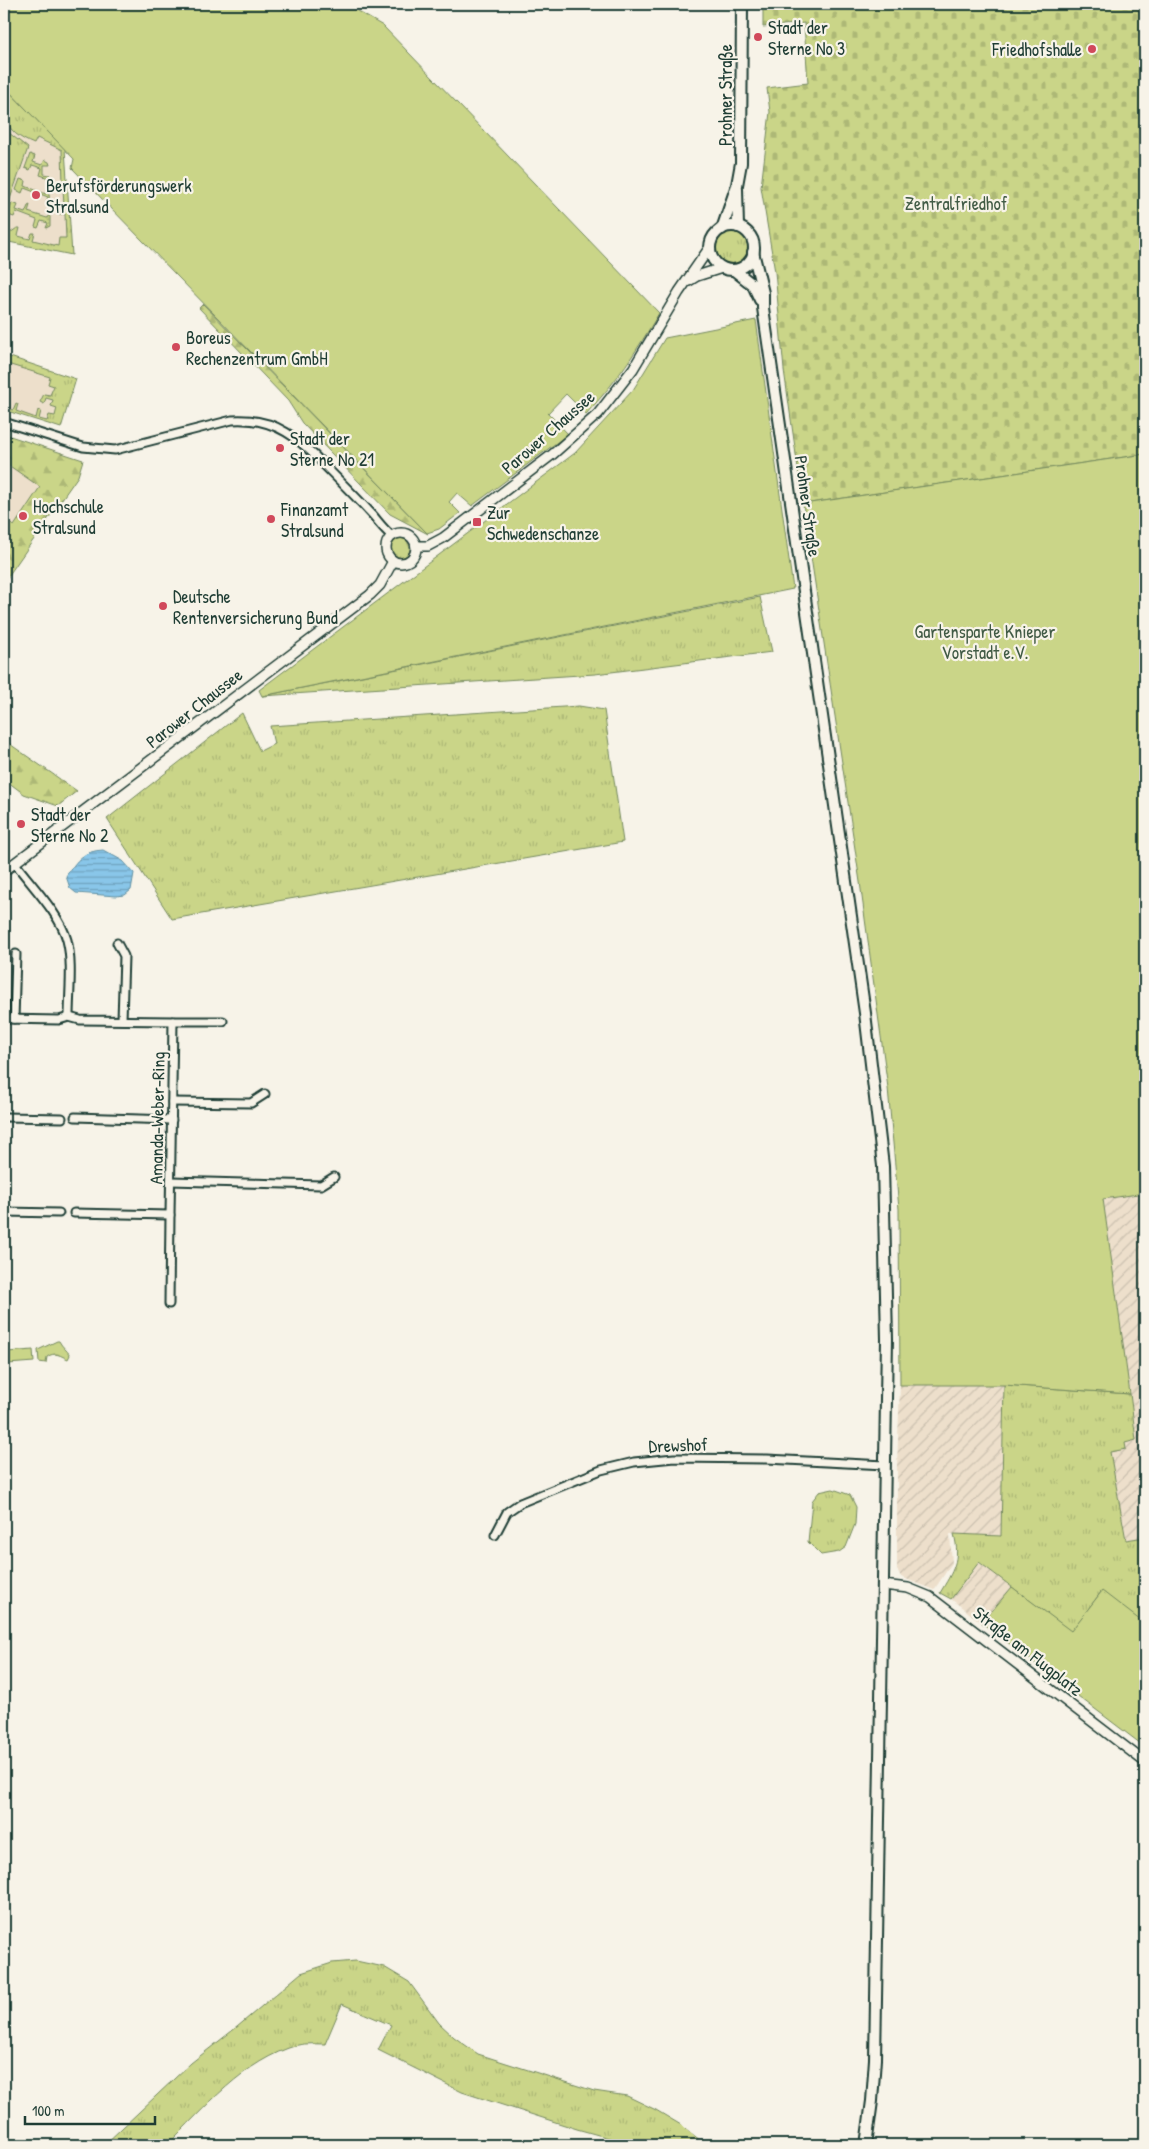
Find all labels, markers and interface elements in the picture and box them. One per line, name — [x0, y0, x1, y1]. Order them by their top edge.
place label: Stadt der Sterne No 3 — [768, 15, 845, 61]
marker: Stadt der Sterne No 3 — [752, 31, 764, 43]
place label: Friedhofshalle — [991, 37, 1082, 62]
marker: Friedhofshalle — [1086, 43, 1098, 55]
street label: Prohner Straße — [713, 44, 738, 146]
place label: Berufsförderungswerk Stralsund — [46, 173, 192, 219]
marker: Berufsförderungswerk Stralsund — [30, 189, 42, 201]
park label: Zentralfriedhof — [905, 191, 1008, 216]
place label: Boreus Rechenzentrum GmbH — [186, 325, 328, 371]
marker: Boreus Rechenzentrum GmbH — [170, 341, 182, 353]
street label: Parower Chaussee — [496, 384, 600, 480]
place label: Stadt der Sterne No 21 — [290, 426, 374, 472]
marker: Stadt der Sterne No 21 — [274, 442, 286, 454]
street label: Prohner Straße — [789, 454, 827, 558]
place label: Hochschule Stralsund — [33, 494, 104, 540]
place label: Finanzamt Stralsund — [280, 497, 349, 543]
place label: Zur Schwedenschanze — [487, 500, 599, 546]
marker: Hochschule Stralsund — [17, 510, 29, 522]
marker: Finanzamt Stralsund — [265, 513, 277, 525]
marker: Zur Schwedenschanze — [471, 516, 483, 528]
place label: Deutsche Rentenversicherung Bund — [173, 584, 338, 630]
marker: Deutsche Rentenversicherung Bund — [157, 600, 169, 612]
park label: Gartensparte Knieper Vorstadt e.V. — [915, 619, 1055, 665]
street label: Parower Chaussee — [140, 662, 248, 754]
place label: Stadt der Sterne No 2 — [31, 802, 109, 848]
marker: Stadt der Sterne No 2 — [15, 818, 27, 830]
street label: Amanda-Weber-Ring — [143, 1051, 171, 1185]
street label: Drewshof — [648, 1431, 709, 1459]
street label: Straße am Flugplatz — [968, 1600, 1088, 1702]
scale bar — [25, 2094, 155, 2126]
text: 100 m — [32, 2100, 65, 2121]

